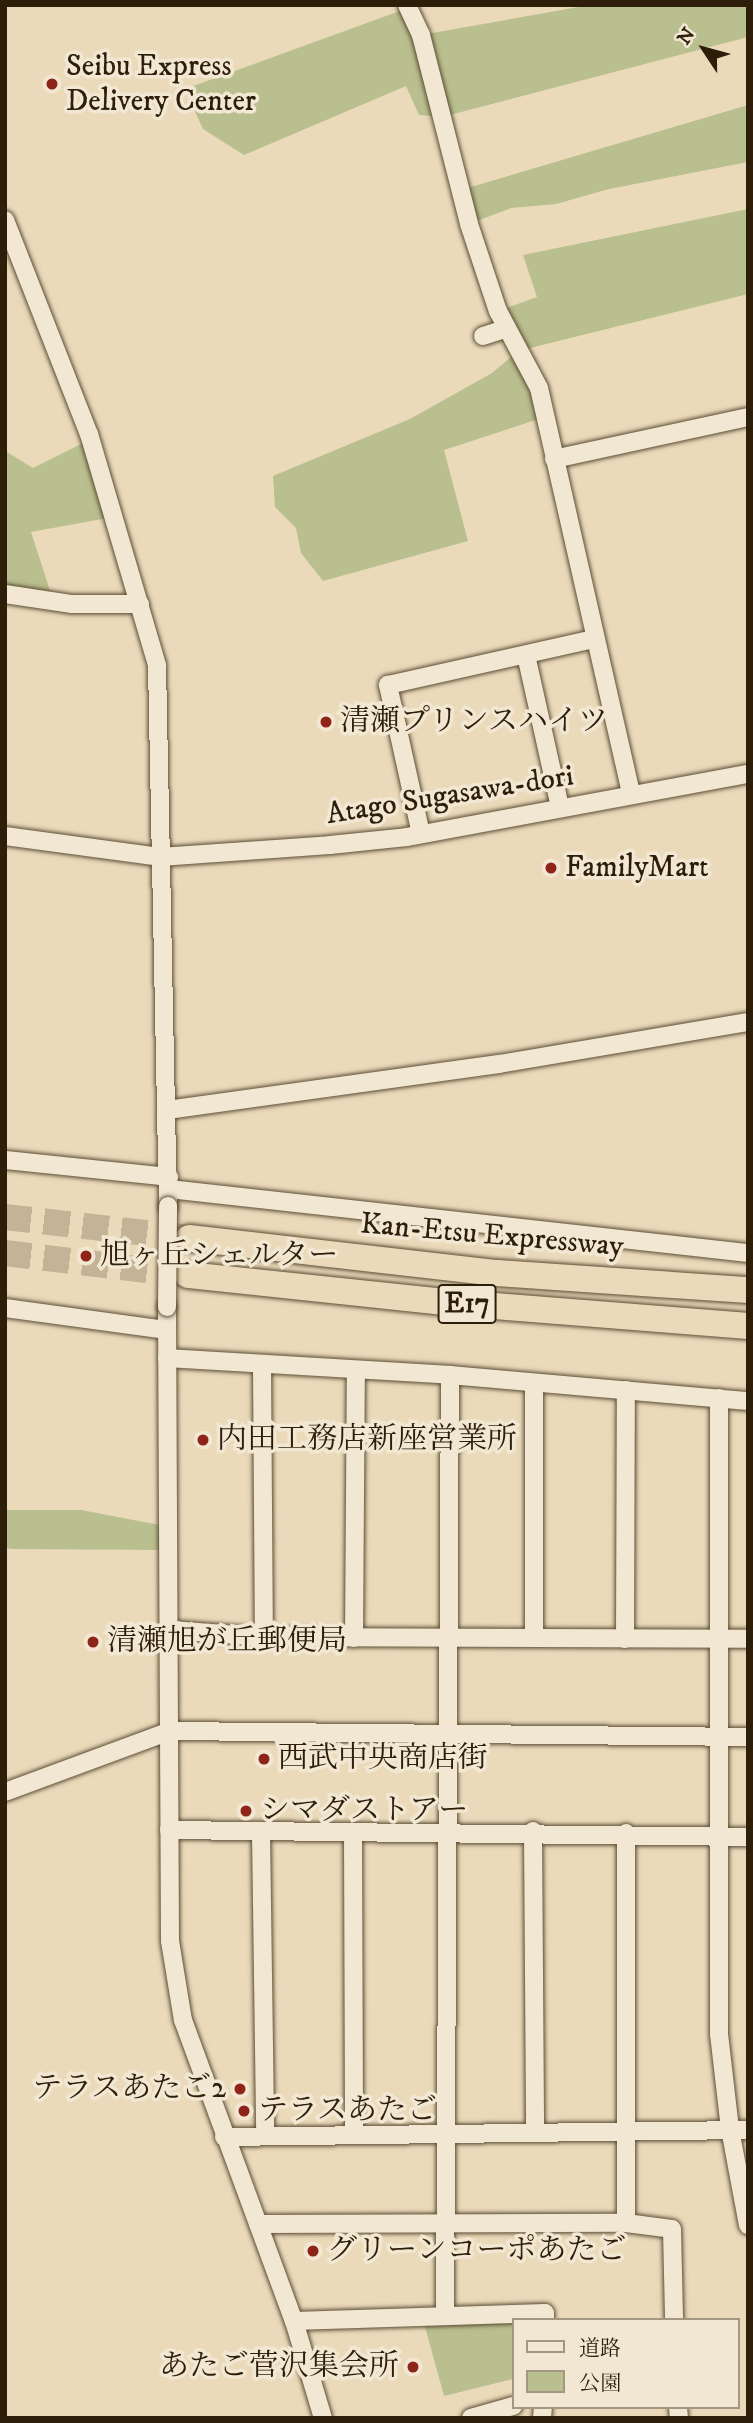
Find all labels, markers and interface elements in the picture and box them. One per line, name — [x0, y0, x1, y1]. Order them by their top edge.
north arrow — [669, 14, 739, 84]
text: N — [673, 23, 700, 49]
place label: Seibu Express Delivery Center — [66, 49, 256, 119]
marker: Seibu Express Delivery Center — [44, 76, 60, 92]
place label: 清瀬プリンスハイツ — [340, 704, 610, 740]
marker: 清瀬プリンスハイツ — [318, 714, 334, 730]
street label: Atago Sugasawa-dori — [324, 759, 576, 833]
place label: FamilyMart — [565, 850, 709, 886]
marker: FamilyMart — [543, 860, 559, 876]
street label: Kan-Etsu Expressway — [359, 1207, 625, 1265]
place label: 旭ヶ丘シェルター — [100, 1238, 340, 1274]
marker: 旭ヶ丘シェルター — [78, 1248, 94, 1264]
road number: E17 — [437, 1280, 497, 1328]
place label: 内田工務店新座営業所 — [217, 1422, 517, 1458]
marker: 内田工務店新座営業所 — [195, 1432, 211, 1448]
place label: 清瀬旭が丘郵便局 — [107, 1624, 347, 1660]
marker: 清瀬旭が丘郵便局 — [85, 1634, 101, 1650]
place label: 西武中央商店街 — [278, 1741, 488, 1777]
marker: 西武中央商店街 — [256, 1751, 272, 1767]
place label: シマダストアー — [260, 1793, 469, 1829]
marker: シマダストアー — [238, 1803, 254, 1819]
place label: テラスあたご2 — [31, 2071, 226, 2107]
marker: テラスあたご2 — [232, 2081, 248, 2097]
place label: テラスあたご — [258, 2093, 438, 2129]
marker: テラスあたご — [236, 2103, 252, 2119]
place label: グリーンコーポあたご — [327, 2233, 627, 2269]
marker: グリーンコーポあたご — [305, 2243, 321, 2259]
legend — [512, 2318, 739, 2409]
text: 道路 — [579, 2336, 621, 2362]
place label: あたご菅沢集会所 — [159, 2349, 399, 2385]
marker: あたご菅沢集会所 — [405, 2359, 421, 2375]
text: 公園 — [579, 2371, 621, 2397]

